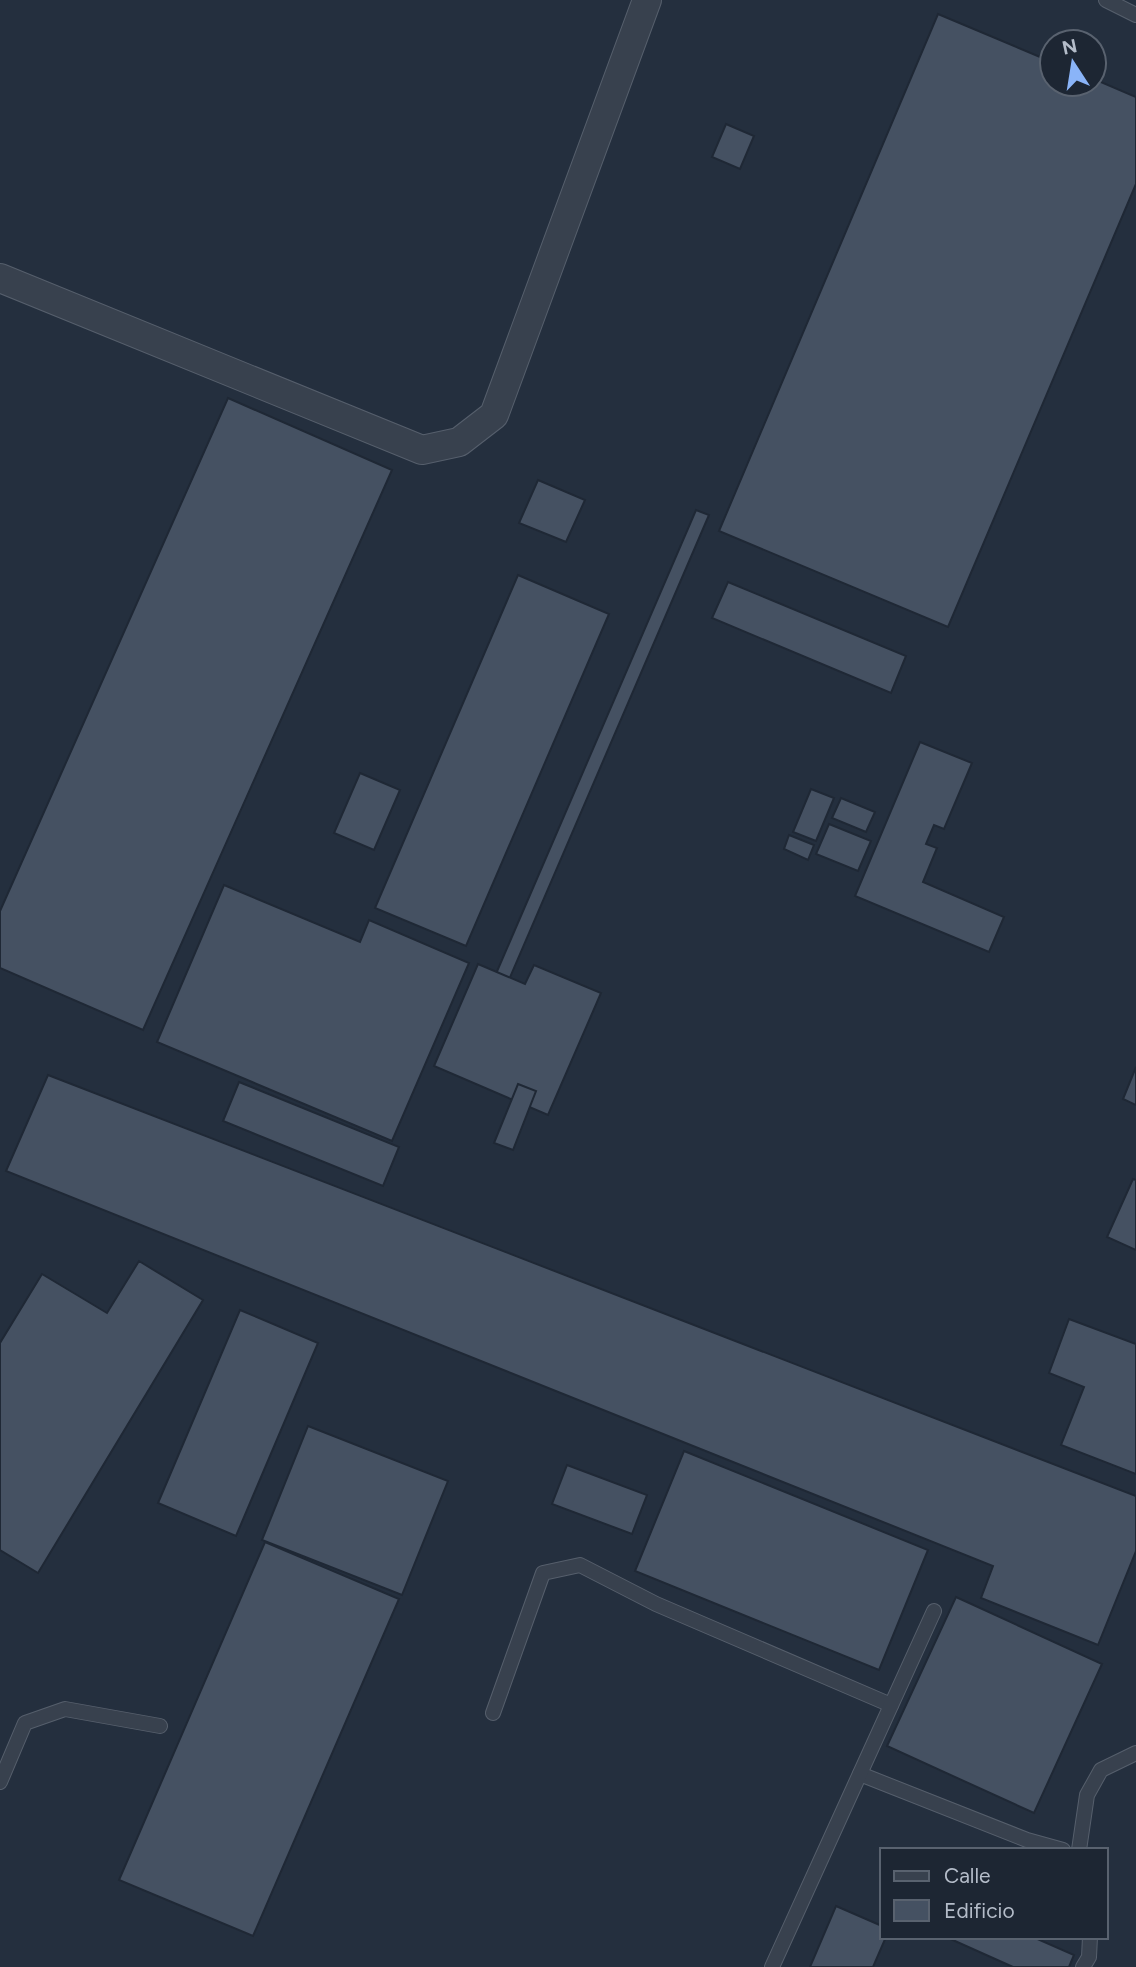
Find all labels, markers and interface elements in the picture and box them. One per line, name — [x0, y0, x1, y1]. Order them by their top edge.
north arrow — [1038, 28, 1108, 98]
text: N — [1060, 34, 1079, 60]
legend — [880, 1848, 1108, 1939]
text: Calle — [944, 1863, 991, 1888]
text: Edificio — [944, 1898, 1015, 1923]

